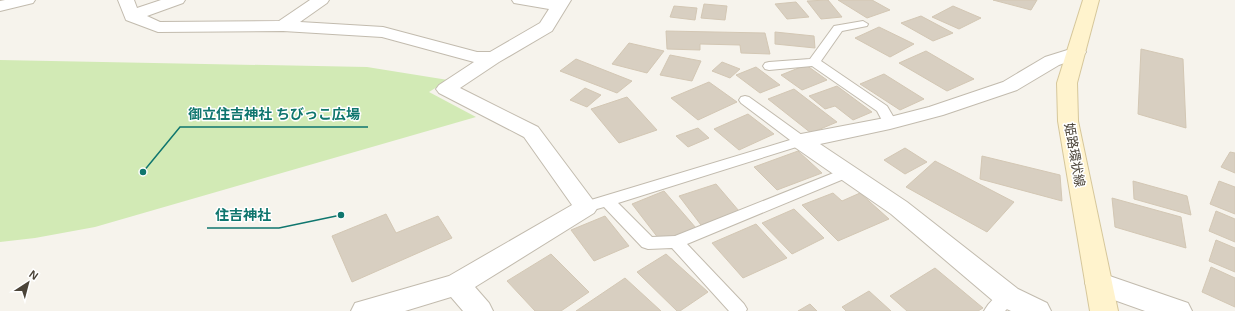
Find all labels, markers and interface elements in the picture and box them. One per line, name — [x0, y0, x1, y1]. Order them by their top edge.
callout: 御立住吉神社 ちびっこ広場 — [180, 101, 368, 127]
text: 御立住吉神社 ちびっこ広場 — [188, 106, 360, 122]
street label: 姫路環状線 — [1061, 122, 1088, 188]
callout: 住吉神社 — [207, 202, 279, 228]
text: 住吉神社 — [215, 207, 271, 223]
north arrow — [8, 263, 48, 303]
text: N — [27, 268, 41, 282]

